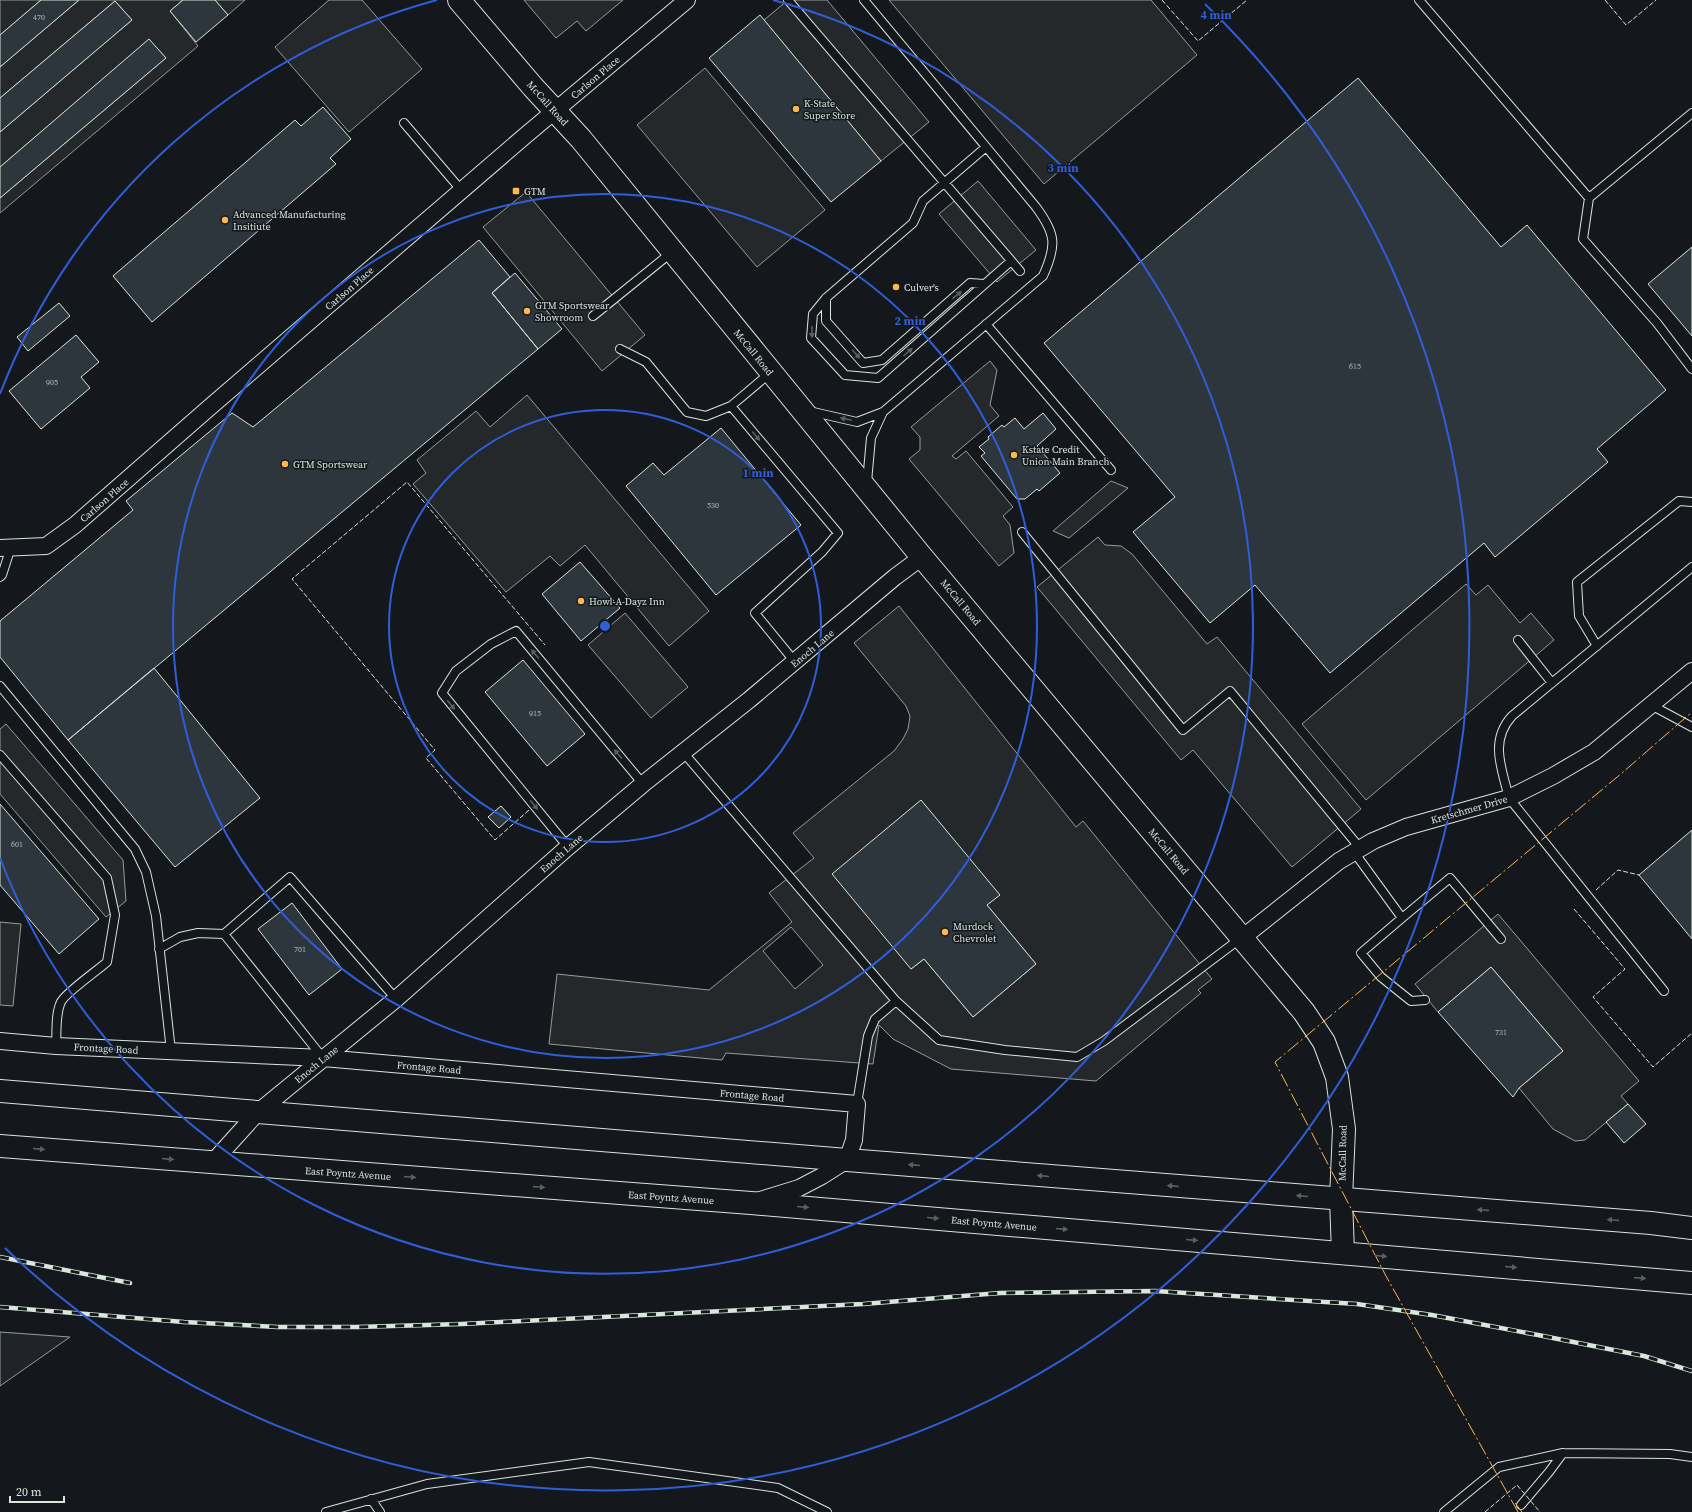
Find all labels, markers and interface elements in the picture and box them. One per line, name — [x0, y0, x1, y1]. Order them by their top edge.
text: 4 min — [1200, 7, 1232, 23]
house number: 470 — [33, 12, 45, 23]
street label: Carlson Place — [568, 53, 623, 102]
street label: McCall Road — [524, 78, 571, 129]
place label: K-State Super Store — [804, 97, 855, 122]
marker: K-State Super Store — [791, 104, 801, 114]
text: 3 min — [1047, 160, 1079, 176]
place label: GTM — [524, 185, 546, 198]
marker: GTM — [511, 186, 521, 196]
place label: Advanced Manufacturing Insitiute — [233, 208, 346, 233]
marker: Advanced Manufacturing Insitiute — [220, 215, 230, 225]
street label: Carlson Place — [322, 264, 376, 313]
place label: Culver's — [904, 281, 939, 294]
marker: Culver's — [891, 282, 901, 292]
one-way arrow — [951, 290, 962, 299]
place label: GTM Sportswear Showroom — [535, 299, 610, 324]
marker: GTM Sportswear Showroom — [522, 306, 532, 316]
text: 2 min — [894, 313, 926, 329]
street label: McCall Road — [731, 326, 777, 378]
one-way arrow — [808, 326, 815, 338]
one-way arrow — [903, 347, 913, 356]
one-way arrow — [851, 348, 860, 359]
house number: 615 — [1349, 361, 1361, 372]
house number: 905 — [46, 377, 58, 388]
one-way arrow — [840, 416, 852, 422]
one-way arrow — [752, 430, 761, 441]
place label: Kstate Credit Union Main Branch — [1022, 443, 1109, 468]
marker: Kstate Credit Union Main Branch — [1009, 450, 1019, 460]
place label: GTM Sportswear — [293, 458, 368, 471]
marker: GTM Sportswear — [280, 459, 290, 469]
text: 1 min — [742, 465, 774, 481]
street label: Carlson Place — [77, 476, 131, 525]
house number: 530 — [707, 500, 719, 511]
street label: McCall Road — [938, 577, 984, 628]
place label: Howl-A-Dayz Inn — [589, 595, 665, 608]
marker: Howl-A-Dayz Inn — [576, 596, 586, 606]
centre of rings — [598, 619, 612, 633]
street label: Enoch Lane — [788, 626, 837, 670]
one-way arrow — [531, 648, 540, 659]
one-way arrow — [447, 699, 456, 710]
house number: 915 — [529, 708, 541, 719]
one-way arrow — [614, 748, 623, 759]
street label: Kretschmer Drive — [1429, 792, 1509, 827]
one-way arrow — [529, 800, 538, 811]
street label: McCall Road — [1146, 826, 1192, 877]
street label: Enoch Lane — [537, 831, 586, 876]
house number: 601 — [11, 839, 23, 850]
place label: Murdock Chevrolet — [953, 920, 997, 945]
marker: Murdock Chevrolet — [940, 927, 950, 937]
house number: 701 — [294, 944, 306, 955]
house number: 731 — [1495, 1027, 1507, 1038]
street label: Frontage Road — [73, 1040, 139, 1057]
street label: Enoch Lane — [292, 1043, 341, 1086]
street label: Frontage Road — [396, 1058, 462, 1077]
street label: Frontage Road — [719, 1086, 785, 1105]
street label: McCall Road — [1336, 1125, 1349, 1181]
one-way arrow — [33, 1145, 45, 1152]
one-way arrow — [162, 1156, 174, 1163]
one-way arrow — [908, 1162, 920, 1169]
street label: East Poyntz Avenue — [304, 1164, 391, 1183]
one-way arrow — [1037, 1172, 1049, 1179]
one-way arrow — [404, 1174, 416, 1181]
one-way arrow — [1167, 1183, 1179, 1189]
one-way arrow — [533, 1184, 545, 1191]
street label: East Poyntz Avenue — [627, 1188, 714, 1207]
one-way arrow — [1296, 1193, 1308, 1200]
one-way arrow — [797, 1204, 809, 1211]
one-way arrow — [1477, 1207, 1489, 1214]
street label: East Poyntz Avenue — [950, 1213, 1037, 1234]
one-way arrow — [927, 1215, 939, 1222]
one-way arrow — [1606, 1216, 1619, 1223]
one-way arrow — [1056, 1226, 1068, 1233]
one-way arrow — [1186, 1237, 1198, 1243]
one-way arrow — [1375, 1253, 1387, 1259]
one-way arrow — [1505, 1264, 1517, 1271]
one-way arrow — [1634, 1275, 1646, 1282]
scale bar — [10, 1478, 64, 1504]
text: 20 m — [16, 1484, 42, 1500]

